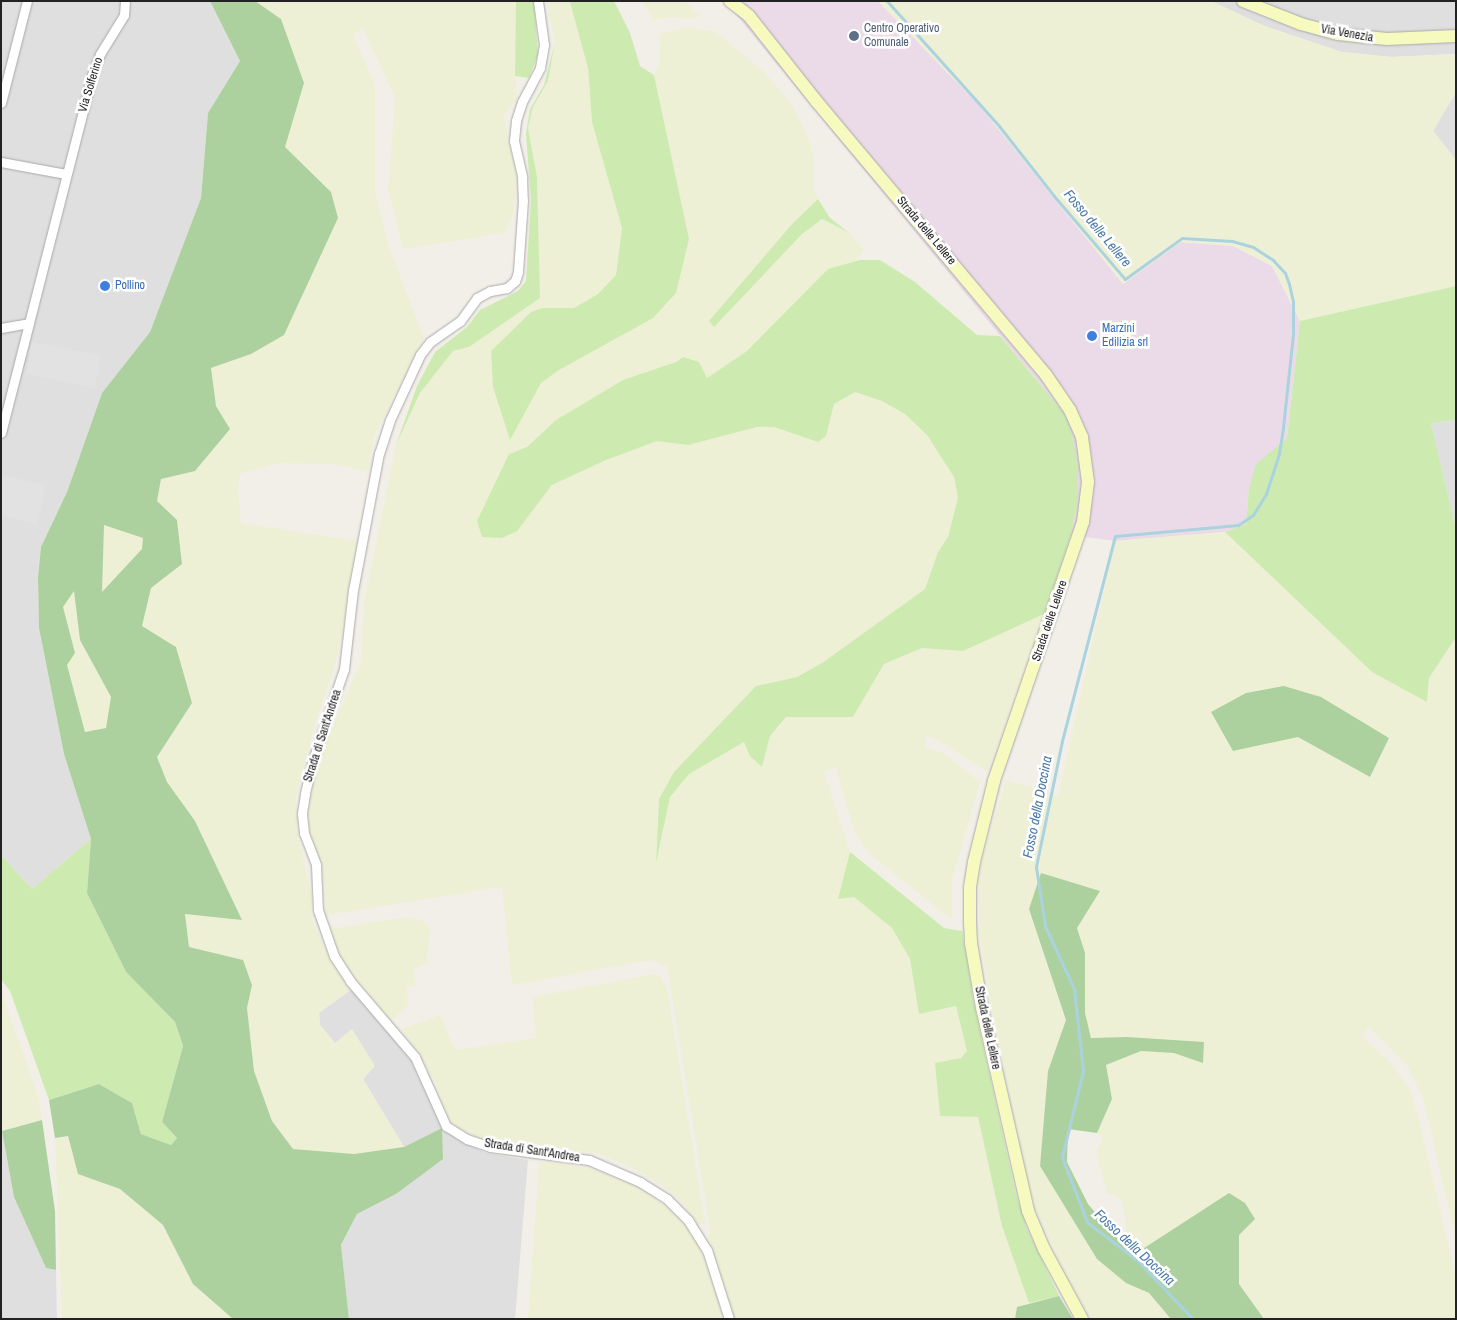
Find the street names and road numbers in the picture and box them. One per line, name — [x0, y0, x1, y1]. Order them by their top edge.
street label: Via Venezia — [1320, 22, 1374, 46]
street label: Via Solferino — [76, 56, 106, 114]
street label: Strada delle Lellere — [893, 194, 959, 268]
street label: Strada delle Lellere — [1029, 579, 1071, 663]
street label: Strada di Sant'Andrea — [301, 688, 345, 784]
street label: Strada delle Lellere — [971, 985, 1003, 1071]
street label: Strada di Sant'Andrea — [483, 1136, 581, 1166]

